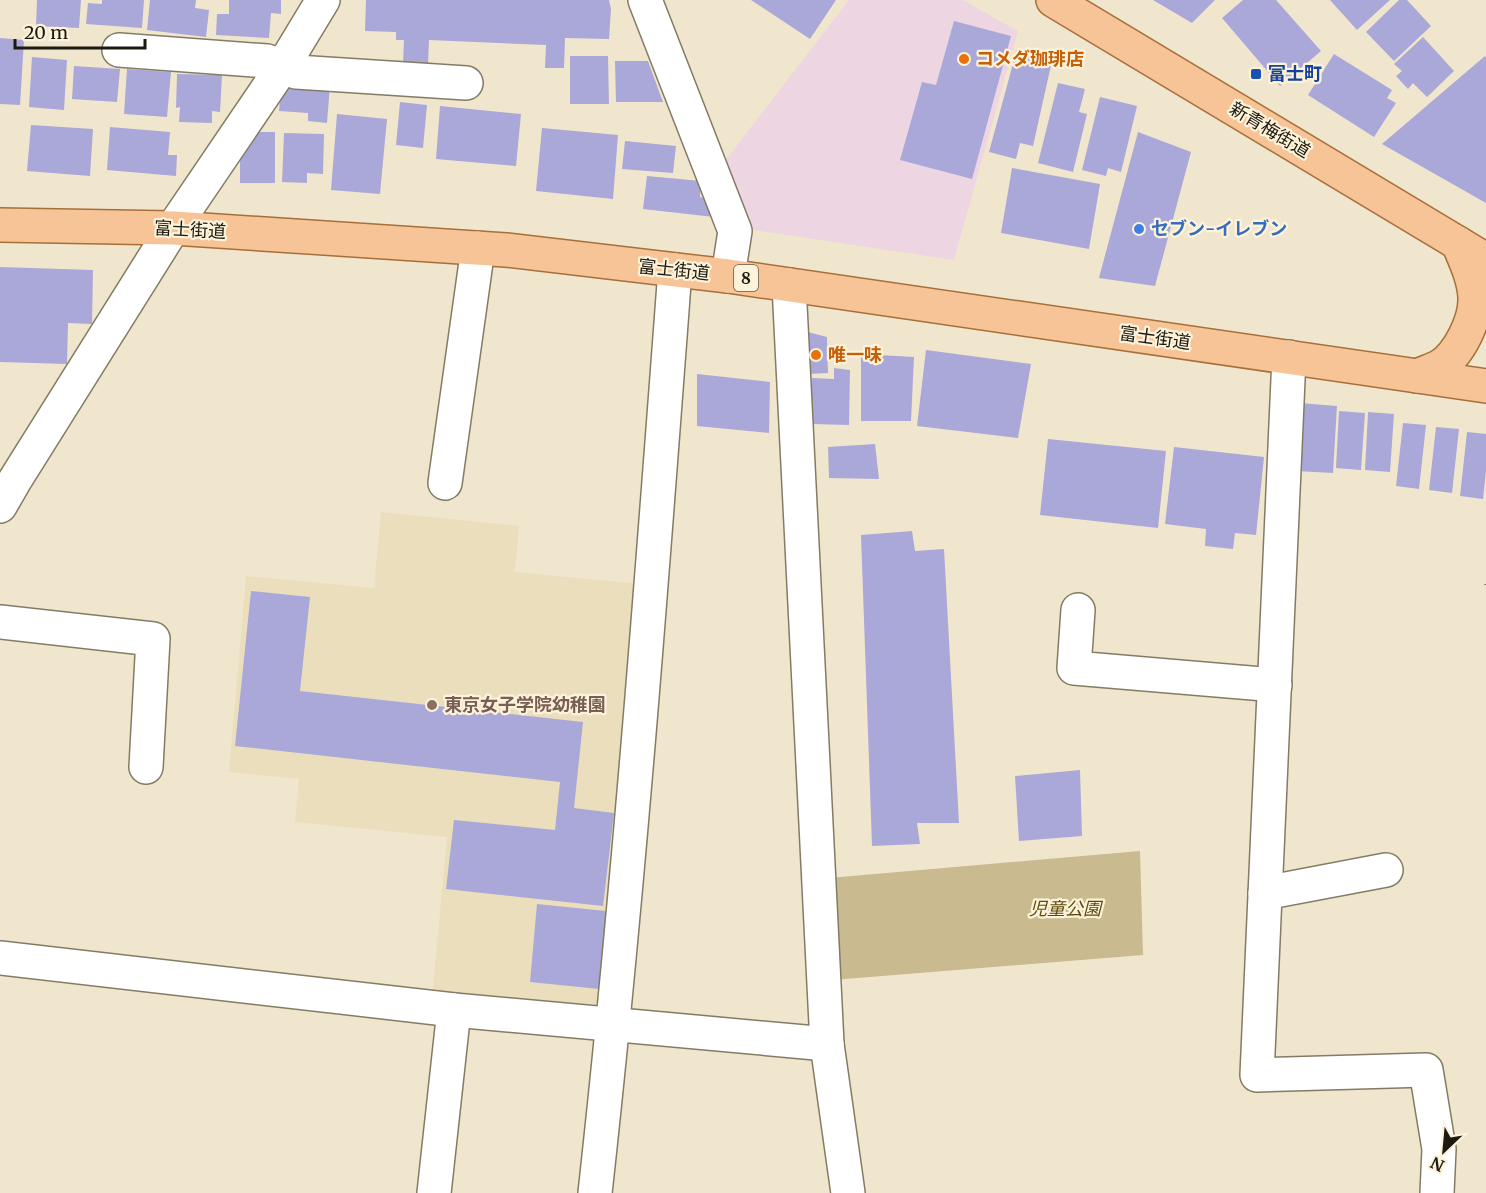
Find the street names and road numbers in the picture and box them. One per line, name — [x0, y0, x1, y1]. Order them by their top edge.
street label: 新青梅街道 — [1226, 97, 1315, 163]
street label: 富士街道 — [153, 216, 227, 243]
street label: 富士街道 — [637, 254, 711, 285]
road number: 8 — [734, 265, 758, 291]
street label: 富士街道 — [1118, 321, 1192, 354]

